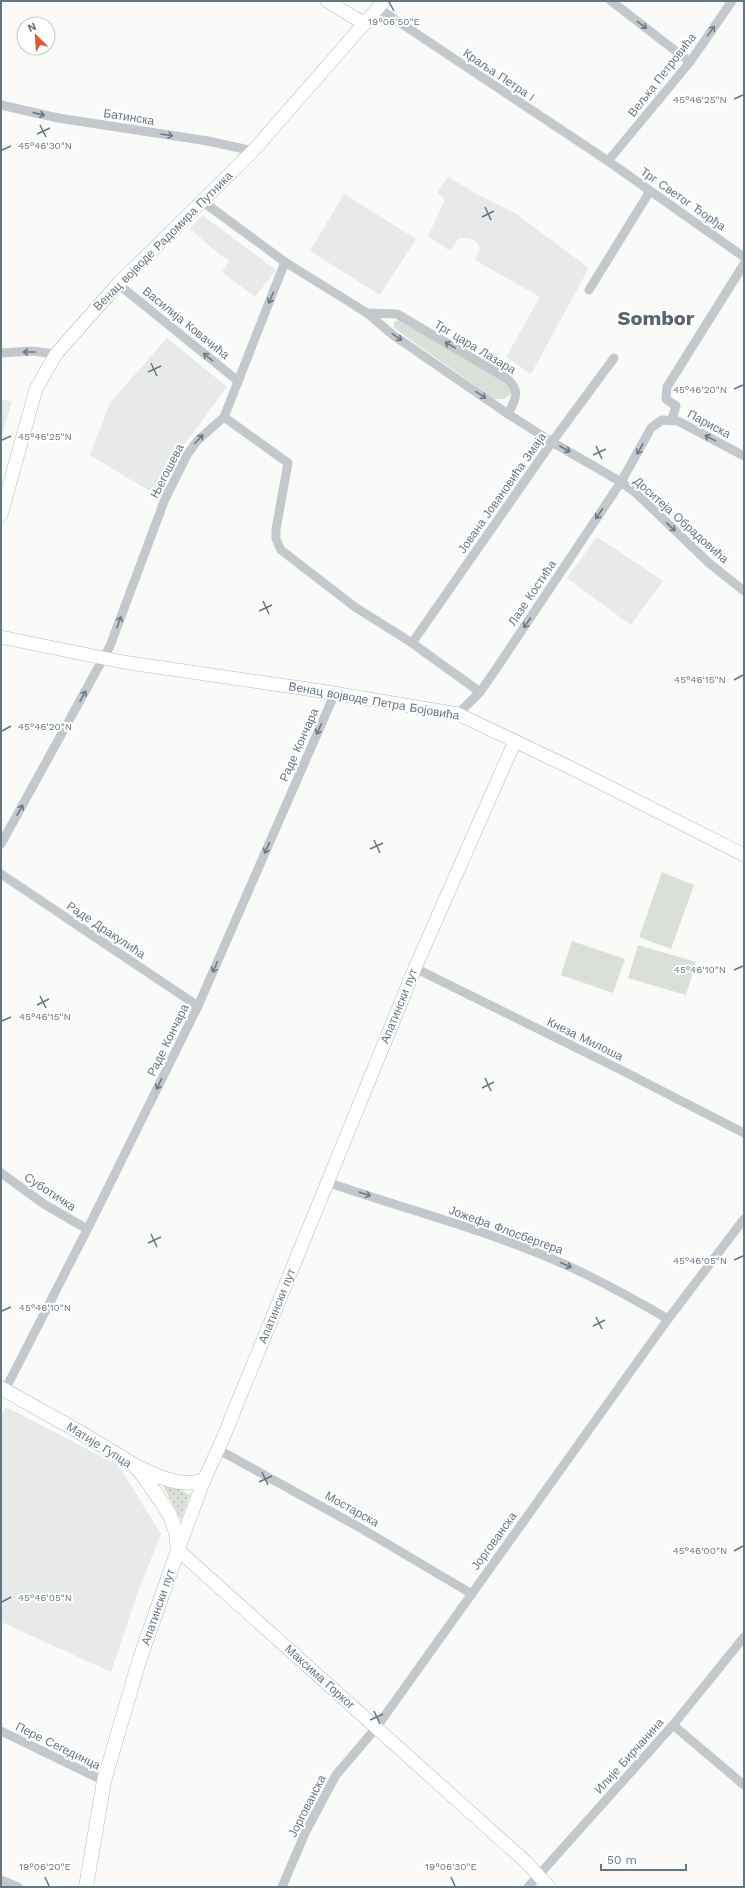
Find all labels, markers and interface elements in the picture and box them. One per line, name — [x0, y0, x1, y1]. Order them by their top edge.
north arrow — [16, 16, 56, 56]
text: 19°06'50"E — [368, 16, 420, 27]
text: N — [26, 20, 38, 35]
one-way arrow — [636, 20, 647, 29]
one-way arrow — [707, 26, 715, 37]
street label: Вељка Петровића — [625, 30, 699, 120]
street label: Краља Петра I — [461, 46, 537, 104]
text: 45°46'25"N — [673, 94, 727, 105]
street label: Батинска — [103, 106, 156, 128]
one-way arrow — [32, 111, 45, 119]
one-way arrow — [160, 131, 173, 139]
text: 45°46'30"N — [18, 140, 72, 151]
street label: Трг Светог Ђорђа — [638, 164, 728, 234]
street label: Венац војводе Радомира Путника — [91, 168, 236, 313]
street label: Василија Ковачића — [140, 284, 232, 362]
one-way arrow — [267, 291, 275, 303]
district label: Sombor — [618, 306, 695, 330]
street label: Трг цара Лазара — [432, 317, 519, 377]
one-way arrow — [392, 333, 403, 341]
one-way arrow — [445, 341, 456, 349]
one-way arrow — [23, 348, 36, 356]
one-way arrow — [202, 352, 213, 361]
text: 45°46'20"N — [673, 384, 727, 395]
one-way arrow — [476, 391, 487, 399]
street label: Париска — [685, 407, 733, 441]
street label: Јована Јовановића Змаја — [455, 430, 549, 556]
text: 45°46'25"N — [18, 431, 72, 442]
one-way arrow — [194, 434, 204, 444]
one-way arrow — [704, 434, 716, 441]
street label: Његошева — [147, 441, 187, 500]
one-way arrow — [635, 443, 643, 455]
one-way arrow — [558, 446, 570, 454]
street label: Доситеја Обрадовића — [631, 474, 732, 566]
one-way arrow — [595, 509, 603, 520]
one-way arrow — [666, 522, 676, 531]
street label: Лазе Костића — [505, 557, 559, 628]
one-way arrow — [116, 616, 124, 628]
one-way arrow — [523, 617, 531, 628]
text: 45°46'15"N — [674, 674, 726, 685]
street label: Венац војводе Петра Бојовића — [288, 679, 461, 723]
one-way arrow — [79, 690, 87, 702]
street label: Раде Кончара — [277, 706, 322, 784]
text: 45°46'20"N — [18, 721, 72, 732]
one-way arrow — [315, 723, 323, 735]
one-way arrow — [16, 804, 24, 816]
one-way arrow — [263, 842, 271, 854]
street label: Раде Дракулића — [64, 899, 148, 962]
one-way arrow — [211, 961, 219, 973]
text: 45°46'10"N — [674, 964, 726, 975]
street label: Апатински пут — [378, 966, 421, 1046]
street label: Раде Кончара — [144, 1001, 192, 1078]
text: 45°46'15"N — [19, 1011, 71, 1022]
street label: Кнеза Милоша — [545, 1014, 626, 1064]
one-way arrow — [155, 1078, 162, 1090]
street label: Суботичка — [22, 1170, 79, 1214]
one-way arrow — [358, 1190, 370, 1198]
street label: Јожефа Флосбергера — [447, 1203, 565, 1257]
text: 45°46'05"N — [673, 1255, 727, 1266]
one-way arrow — [560, 1262, 572, 1269]
street label: Апатински пут — [256, 1266, 299, 1346]
text: 45°46'10"N — [19, 1302, 71, 1313]
street label: Матије Гупца — [64, 1419, 134, 1471]
street label: Мостарска — [322, 1488, 382, 1530]
street label: Јоргованска — [468, 1509, 520, 1573]
text: 45°46'00"N — [673, 1545, 727, 1556]
street label: Апатински пут — [138, 1567, 178, 1647]
text: 45°46'05"N — [18, 1592, 72, 1603]
street label: Максима Горког — [282, 1642, 358, 1713]
street label: Илије Бирчанина — [592, 1715, 667, 1796]
street label: Пере Сегединца — [13, 1719, 103, 1773]
street label: Јоргованска — [285, 1772, 329, 1839]
scale bar — [601, 1846, 686, 1872]
text: 50 m — [607, 1853, 637, 1867]
text: 19°06'20"E — [19, 1861, 71, 1872]
text: 19°06'30"E — [425, 1861, 477, 1872]

